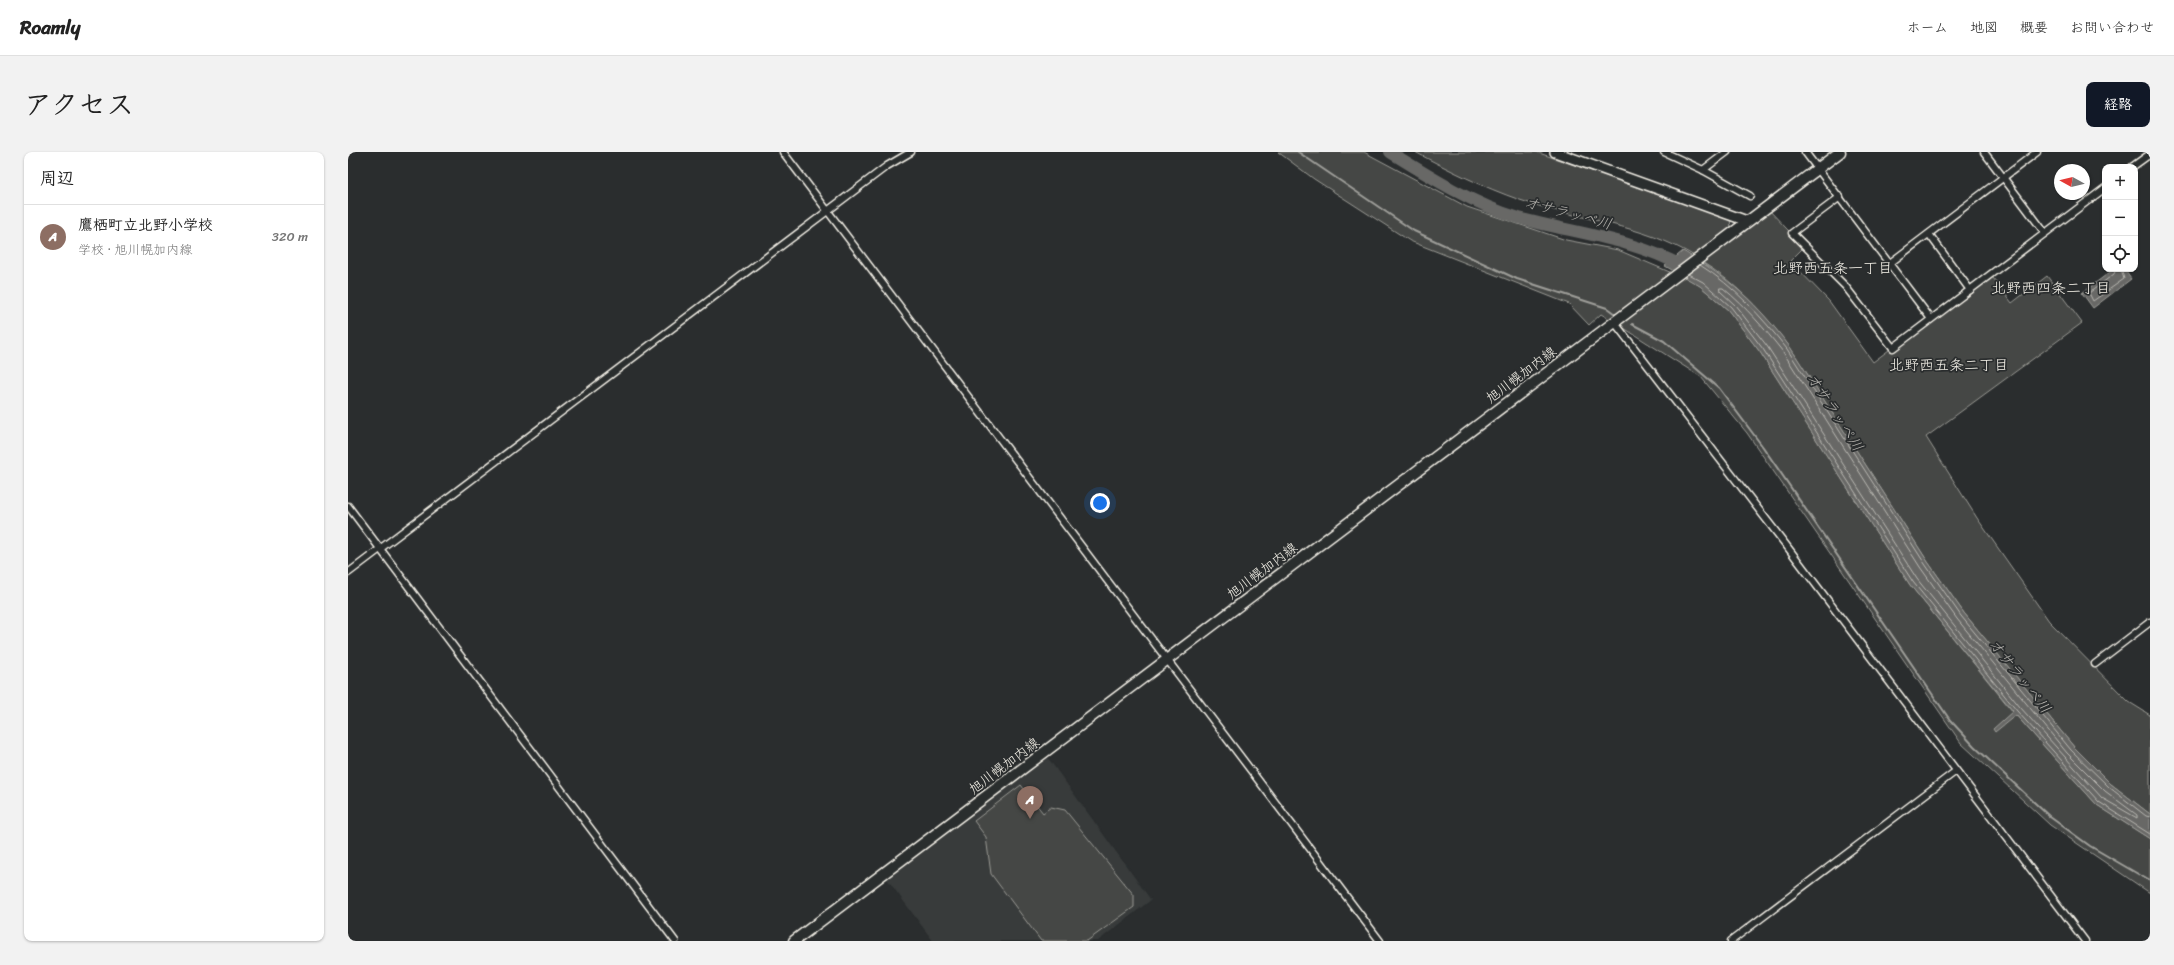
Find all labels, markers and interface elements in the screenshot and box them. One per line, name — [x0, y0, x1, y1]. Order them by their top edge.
text: Roamly — [20, 11, 80, 44]
text: ホーム — [1907, 15, 1948, 40]
text: 地図 — [1970, 15, 1998, 40]
text: 概要 — [2020, 15, 2048, 40]
text: お問い合わせ — [2070, 15, 2154, 40]
text: アクセス — [24, 80, 134, 129]
button: 経路 — [2086, 82, 2150, 127]
text: 周辺 — [40, 163, 74, 193]
north arrow — [2054, 164, 2090, 200]
map controls — [2102, 164, 2138, 272]
button: + — [2102, 164, 2138, 200]
water label: オサラッペ川 — [1521, 189, 1615, 237]
button: − — [2102, 200, 2138, 236]
text: 鷹栖町立北野小学校 — [78, 212, 213, 238]
text: A — [49, 225, 57, 248]
text: 320 m — [272, 225, 308, 248]
button: locate — [2102, 236, 2138, 272]
text: 学校 · 旭川幌加内線 — [78, 238, 192, 261]
district label: 北野西五条一丁目 — [1773, 255, 1893, 281]
district label: 北野西四条二丁目 — [1991, 275, 2111, 301]
street label: 旭川幌加内線 — [1480, 340, 1562, 410]
district label: 北野西五条二丁目 — [1889, 352, 2009, 378]
water label: オサラッペ川 — [1800, 367, 1870, 457]
your location — [1090, 493, 1110, 513]
street label: 旭川幌加内線 — [1221, 536, 1303, 606]
water label: オサラッペ川 — [1982, 633, 2058, 719]
street label: 旭川幌加内線 — [963, 731, 1045, 801]
pin: A — [1017, 786, 1043, 819]

